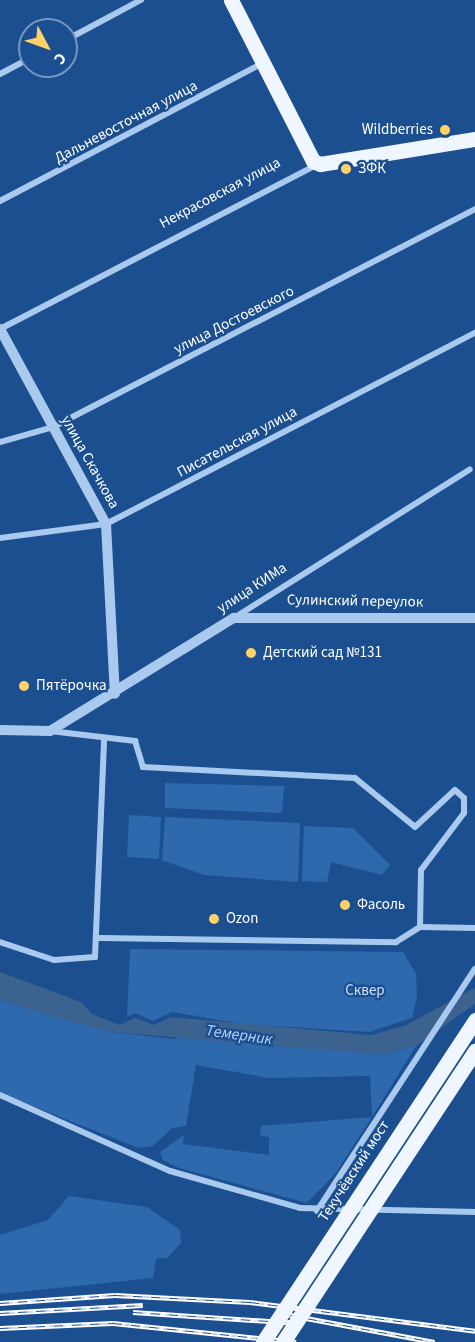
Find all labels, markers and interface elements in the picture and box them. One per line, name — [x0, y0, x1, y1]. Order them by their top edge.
north arrow — [18, 18, 78, 78]
text: С — [49, 48, 71, 69]
street label: Дальневосточная улица — [51, 77, 201, 167]
place label: Wildberries — [362, 121, 433, 139]
marker: Wildberries — [438, 123, 452, 137]
street label: Некрасовская улица — [156, 154, 284, 232]
place label: ЗФК — [358, 160, 386, 178]
marker: ЗФК — [339, 162, 353, 176]
street label: улица Достоевского — [171, 282, 297, 358]
street label: Писательская улица — [174, 403, 300, 481]
street label: улица Скачкова — [57, 412, 123, 512]
street label: улица КИМа — [214, 559, 290, 617]
street label: Сулинский переулок — [287, 591, 423, 611]
place label: Детский сад №131 — [263, 644, 382, 662]
marker: Детский сад №131 — [244, 646, 258, 660]
place label: Пятёрочка — [36, 677, 107, 695]
marker: Пятёрочка — [17, 679, 31, 693]
place label: Фасоль — [357, 896, 405, 914]
marker: Фасоль — [338, 898, 352, 912]
place label: Ozon — [226, 910, 258, 928]
marker: Ozon — [207, 912, 221, 926]
park label: Сквер — [345, 982, 385, 1000]
water label: Темерник — [205, 1021, 273, 1049]
street label: Текучёвский мост — [315, 1117, 393, 1225]

